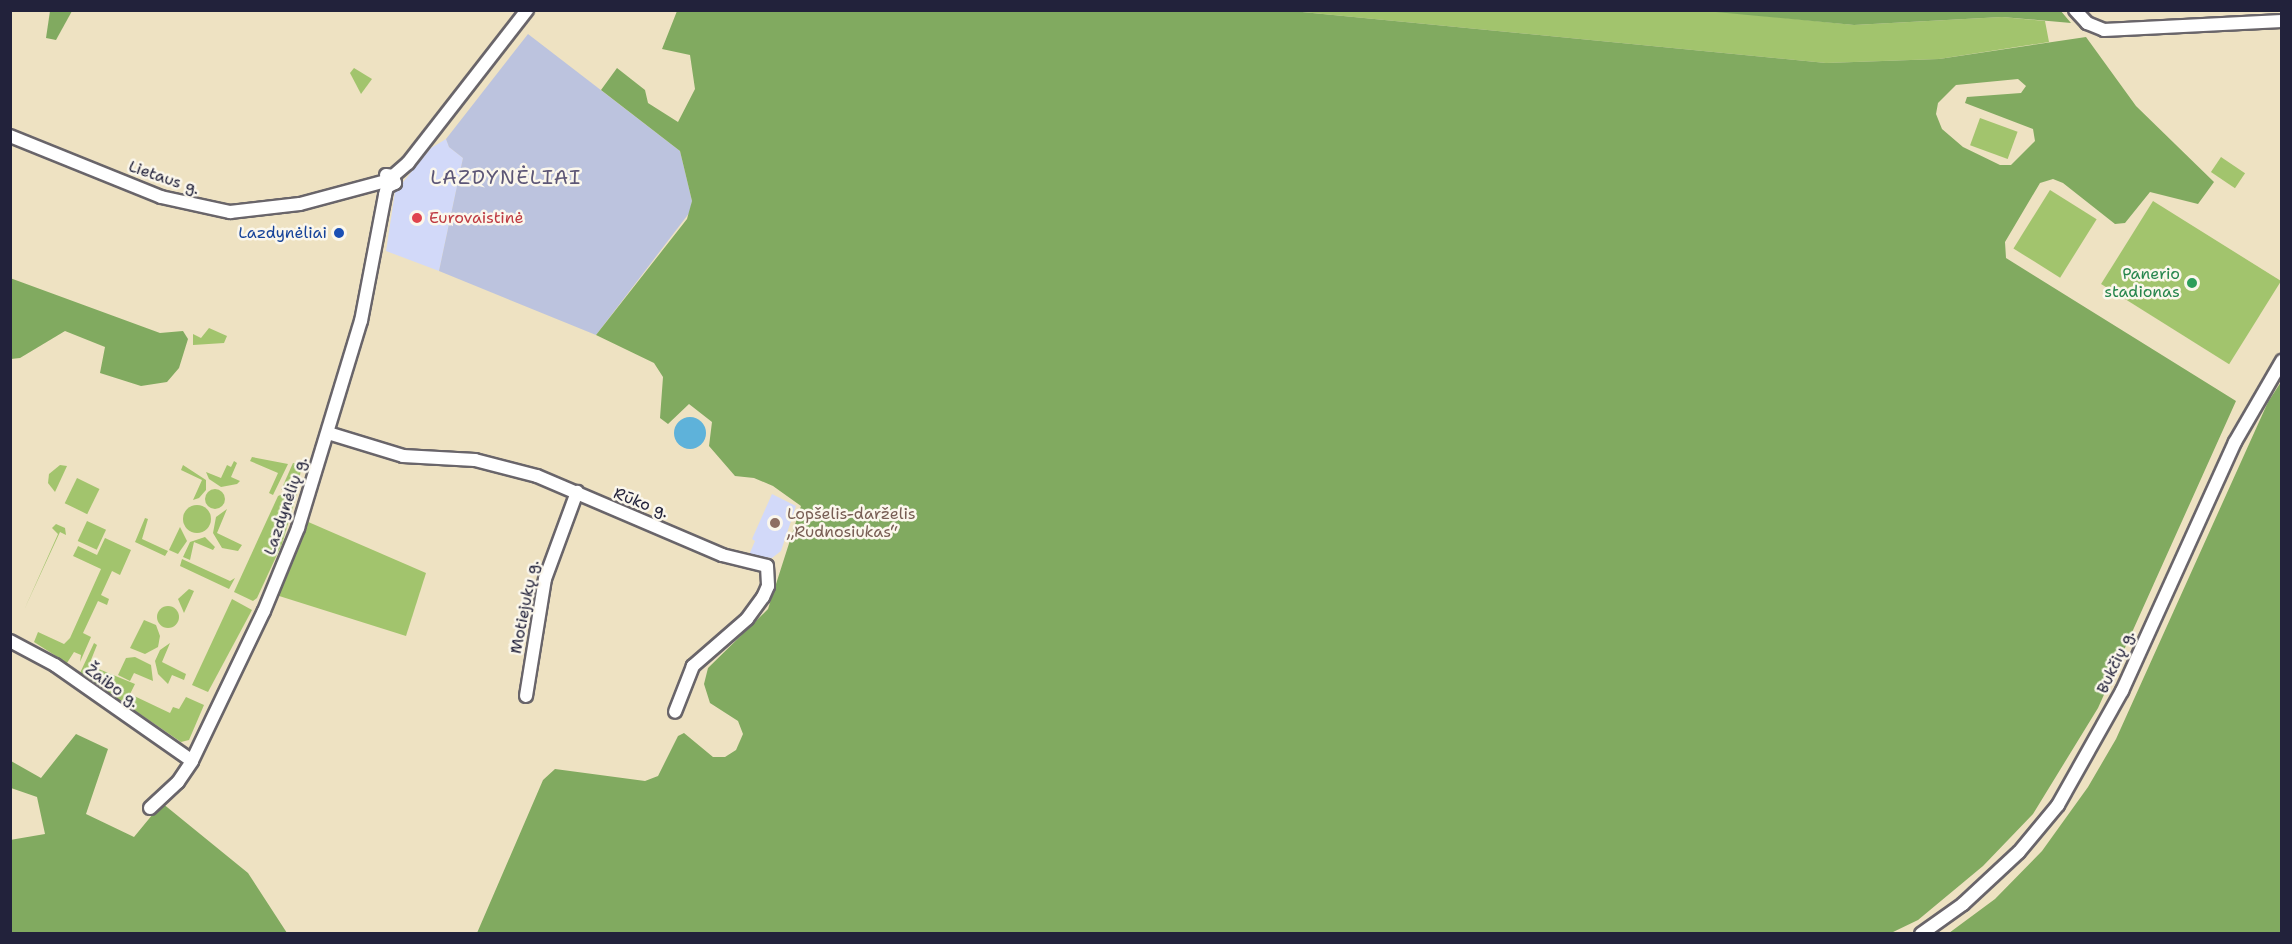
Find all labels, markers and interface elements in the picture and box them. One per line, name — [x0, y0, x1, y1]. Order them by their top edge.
street label: Lietaus g. — [126, 157, 202, 199]
district label: LAZDYNĖLIAI — [430, 165, 582, 189]
place label: Eurovaistinė — [429, 208, 523, 228]
marker: Eurovaistinė — [410, 211, 424, 225]
place label: Lazdynėliai — [238, 223, 327, 243]
marker: Lazdynėliai — [332, 226, 346, 240]
place label: Panerio stadionas — [2104, 264, 2180, 302]
marker: Panerio stadionas — [2185, 276, 2199, 290]
street label: Lazdynėlių g. — [260, 454, 312, 558]
street label: Rūko g. — [611, 484, 671, 522]
place label: Lopšelis-darželis „Rudnosiukas“ — [787, 504, 916, 542]
marker: Lopšelis-darželis „Rudnosiukas“ — [768, 516, 782, 530]
street label: Motiejukų g. — [507, 559, 543, 655]
street label: Bukčių g. — [2093, 627, 2139, 697]
street label: Žaibo g. — [81, 660, 143, 712]

